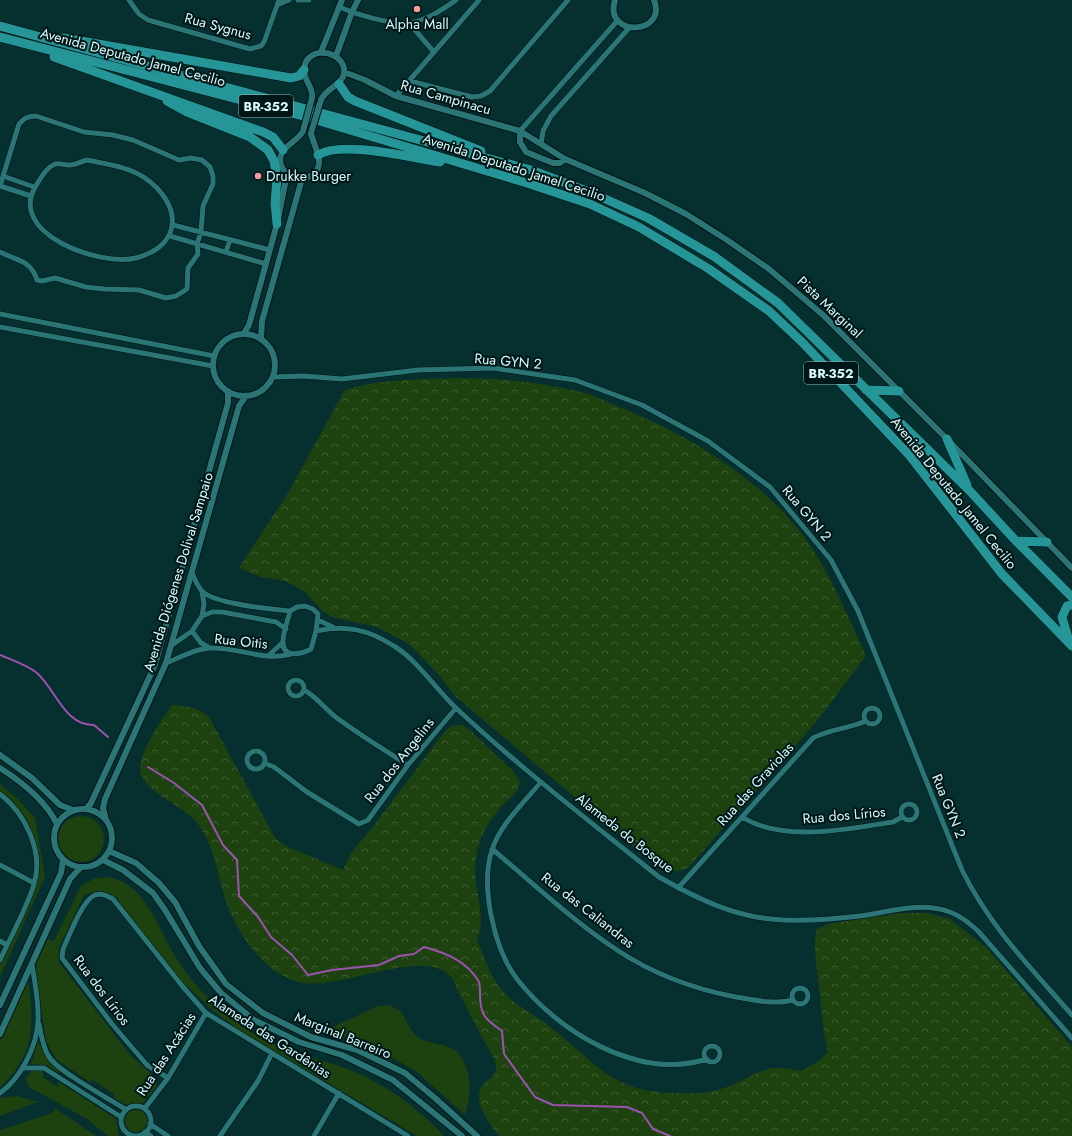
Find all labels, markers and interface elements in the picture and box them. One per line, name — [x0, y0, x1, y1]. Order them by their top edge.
marker: Alpha Mall — [412, 4, 422, 14]
street label: Rua Sygnus — [183, 8, 254, 45]
place label: Alpha Mall — [385, 14, 449, 34]
street label: Avenida Deputado Jamel Cecilio — [38, 23, 228, 91]
street label: Rua Campinacu — [398, 75, 494, 119]
road number: BR-352 — [239, 95, 293, 117]
street label: Avenida Deputado Jamel Cecilio — [420, 128, 608, 206]
place label: Drukke Burger — [266, 166, 351, 186]
marker: Drukke Burger — [253, 171, 263, 181]
street label: Pista Marginal — [793, 271, 867, 343]
street label: Rua GYN 2 — [474, 348, 542, 374]
road number: BR-352 — [804, 362, 858, 384]
street label: Avenida Deputado Jamel Cecilio — [886, 413, 1022, 574]
street label: Avenida Diógenes Dolival Sampaio — [138, 469, 218, 674]
street label: Rua GYN 2 — [778, 481, 836, 545]
street label: Rua Oitis — [213, 628, 269, 654]
street label: Rua dos Angelins — [359, 713, 439, 807]
street label: Rua das Graviolas — [712, 738, 798, 830]
street label: Rua GYN 2 — [927, 771, 971, 841]
street label: Alameda do Bosque — [572, 788, 678, 878]
street label: Rua dos Lírios — [802, 801, 887, 829]
street label: Rua das Caliandras — [537, 867, 639, 953]
street label: Rua dos Lírios — [69, 951, 135, 1030]
street label: Alameda das Gardênias — [205, 989, 335, 1083]
street label: Marginal Barreiro — [292, 1006, 395, 1064]
street label: Rua das Acácias — [131, 1008, 201, 1100]

